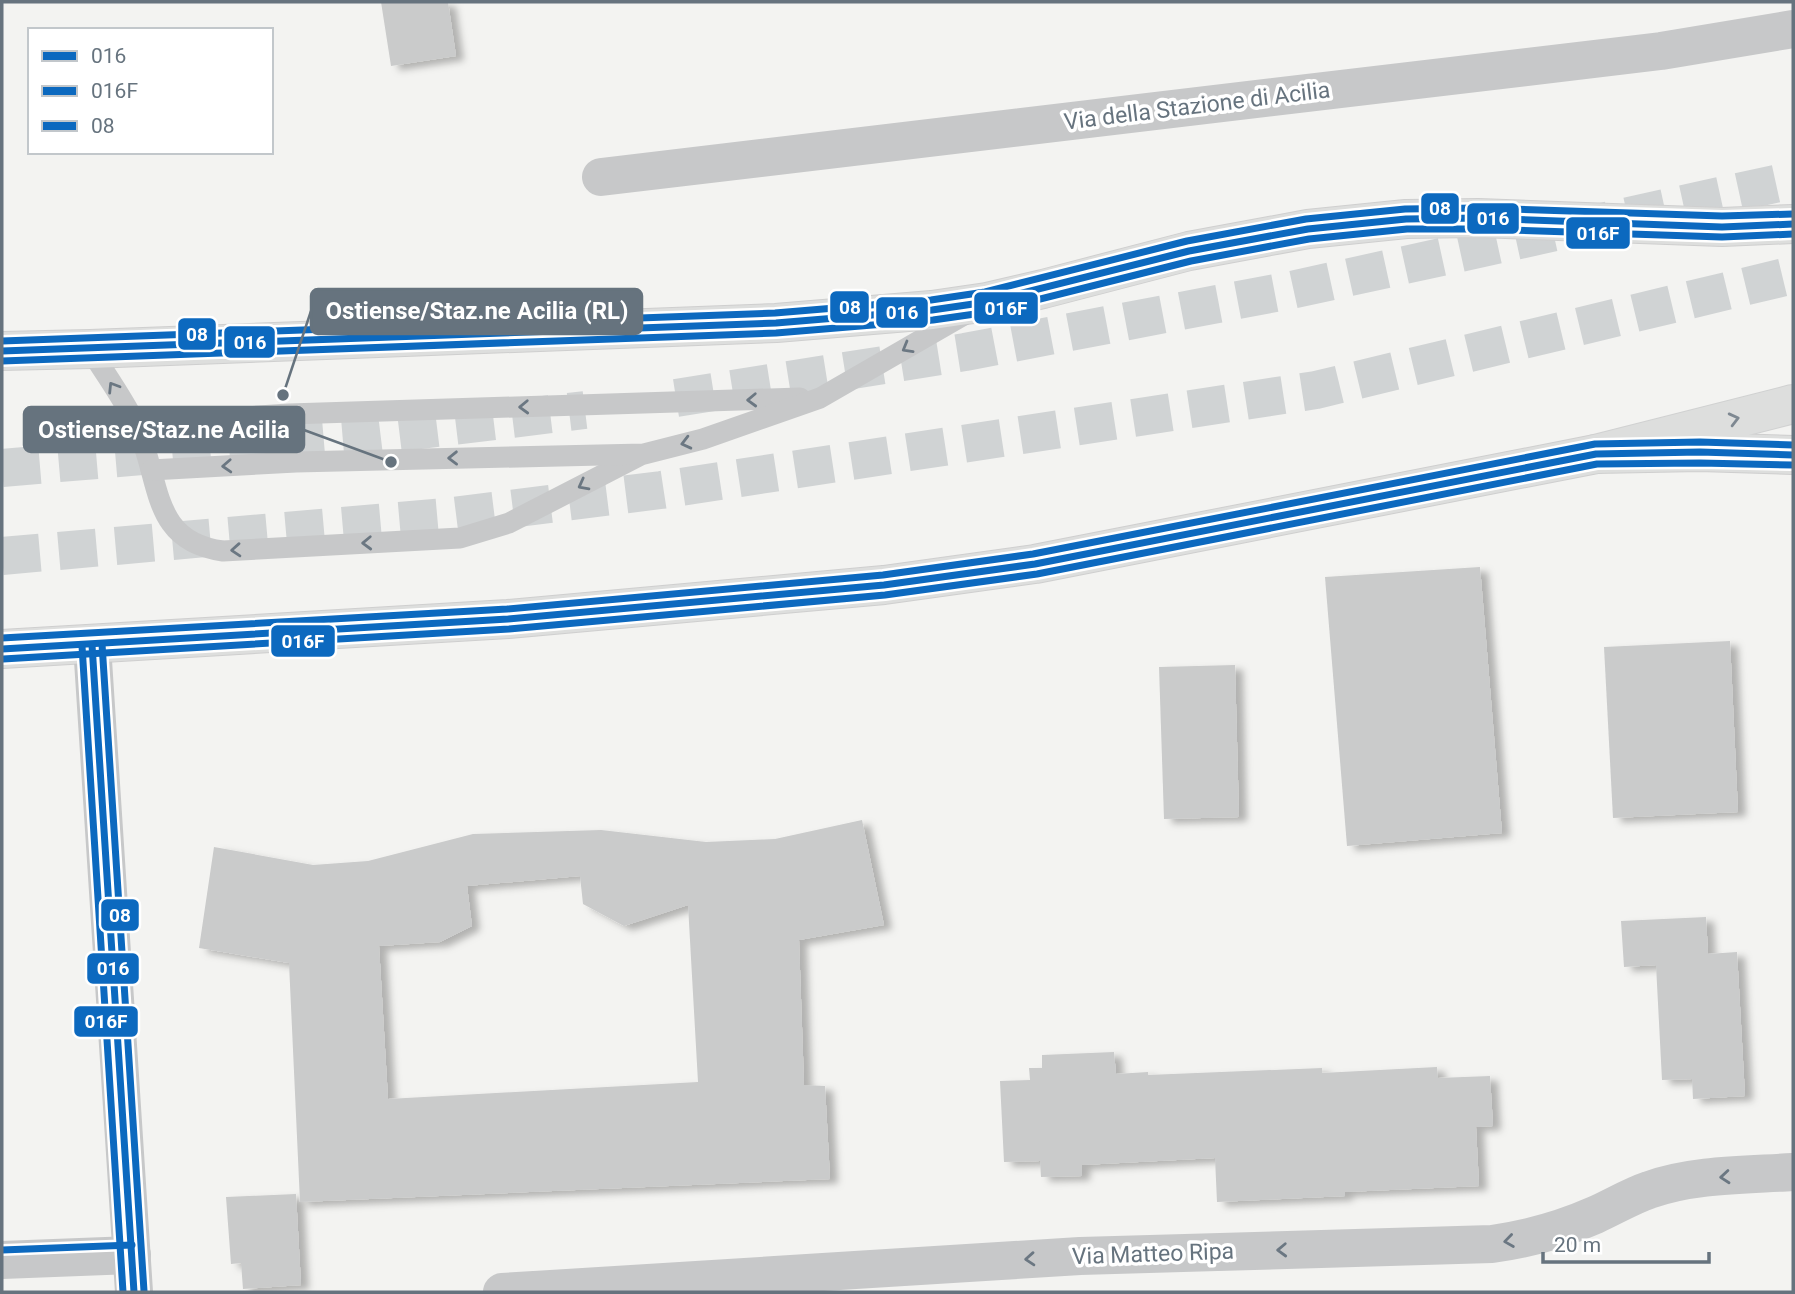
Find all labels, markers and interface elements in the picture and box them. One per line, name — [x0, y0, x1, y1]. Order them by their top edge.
legend — [28, 28, 273, 154]
text: 016 — [91, 44, 126, 68]
street label: Via della Stazione di Acilia — [1062, 76, 1332, 136]
text: 016F — [91, 79, 138, 103]
text: 08 — [91, 114, 115, 138]
line badge: 08 — [1420, 192, 1460, 225]
text: 08 — [1429, 197, 1451, 220]
line badge: 016 — [1466, 202, 1520, 235]
text: 016 — [1477, 207, 1509, 230]
line badge: 016F — [1565, 216, 1631, 250]
text: 016F — [1576, 222, 1620, 245]
callout: Ostiense/Staz.ne Acilia (RL) — [311, 289, 642, 334]
line badge: 08 — [829, 290, 870, 324]
line badge: 016F — [973, 291, 1039, 325]
text: 08 — [839, 296, 861, 319]
line badge: 016 — [875, 296, 929, 329]
text: Ostiense/Staz.ne Acilia (RL) — [326, 297, 628, 325]
text: 016F — [984, 297, 1028, 320]
text: 016 — [886, 301, 918, 324]
line badge: 08 — [177, 317, 217, 351]
text: 08 — [186, 323, 208, 346]
line badge: 016 — [223, 325, 276, 359]
text: 016 — [234, 331, 266, 354]
one-way arrow — [901, 340, 914, 353]
one-way arrow — [108, 381, 121, 394]
one-way arrow — [746, 392, 757, 407]
one-way arrow — [519, 399, 530, 414]
callout: Ostiense/Staz.ne Acilia — [24, 407, 304, 452]
one-way arrow — [1727, 413, 1739, 427]
text: Ostiense/Staz.ne Acilia — [38, 416, 290, 444]
one-way arrow — [680, 435, 692, 449]
one-way arrow — [447, 450, 458, 466]
one-way arrow — [222, 458, 233, 473]
one-way arrow — [578, 477, 590, 491]
one-way arrow — [362, 536, 373, 551]
one-way arrow — [230, 542, 241, 557]
line badge: 016F — [270, 624, 336, 658]
text: 016F — [281, 630, 325, 653]
line badge: 08 — [100, 898, 140, 932]
text: 08 — [109, 904, 131, 927]
line badge: 016 — [86, 952, 140, 985]
text: 016 — [97, 957, 129, 980]
line badge: 016F — [73, 1005, 139, 1038]
text: 016F — [84, 1010, 128, 1033]
one-way arrow — [1719, 1169, 1730, 1184]
scale bar — [1543, 1220, 1709, 1264]
text: 20 m — [1554, 1233, 1601, 1257]
one-way arrow — [1503, 1234, 1515, 1249]
street label: Via Matteo Ripa — [1071, 1238, 1235, 1270]
one-way arrow — [1276, 1242, 1286, 1258]
one-way arrow — [1024, 1252, 1035, 1267]

